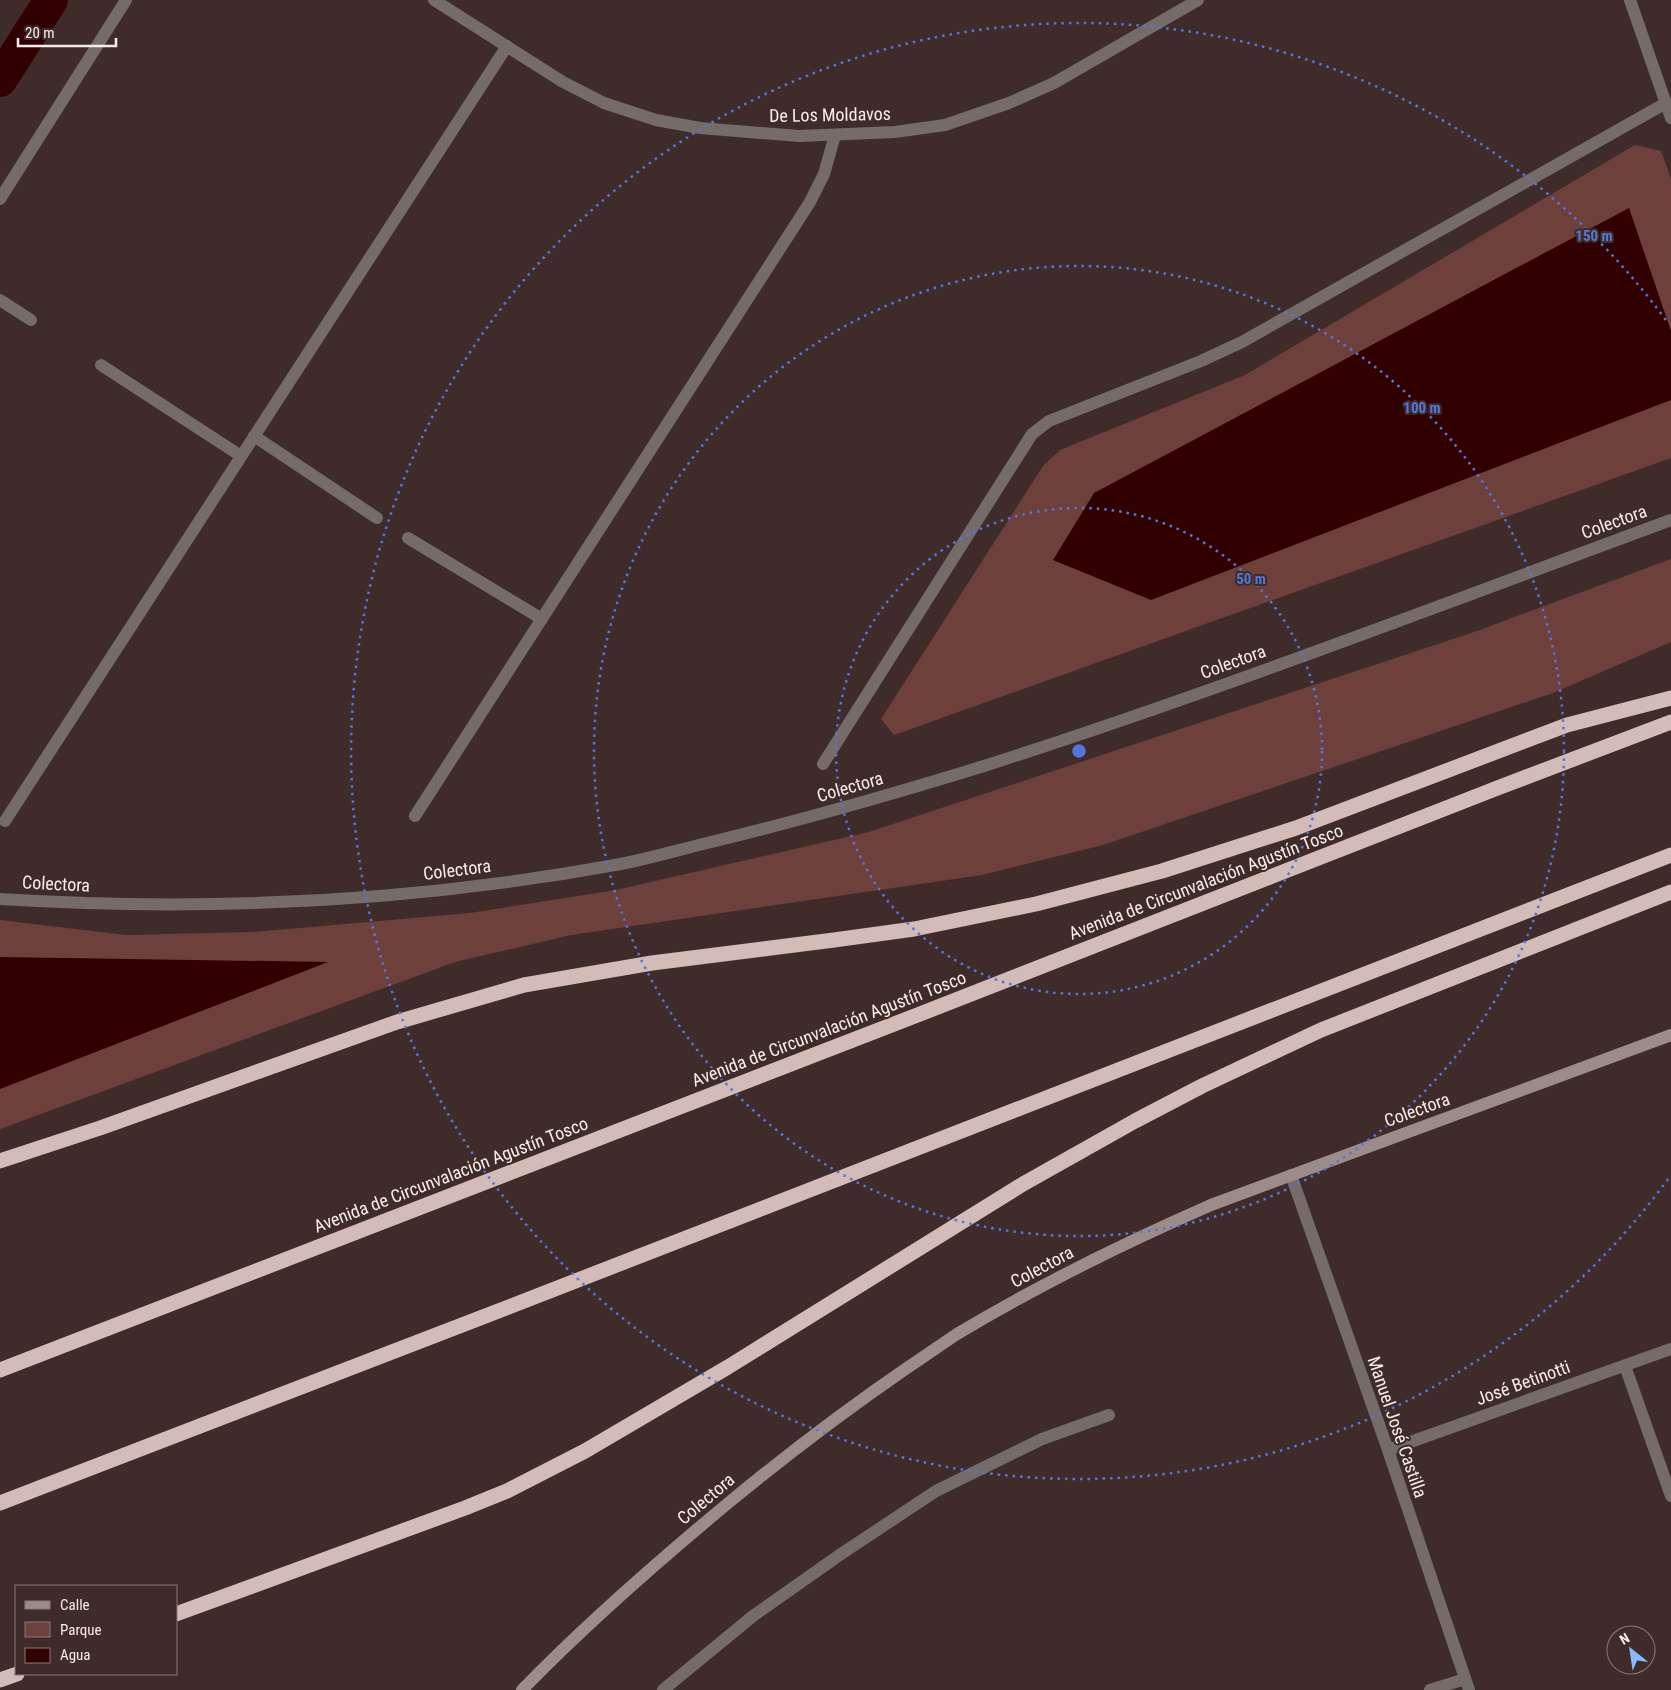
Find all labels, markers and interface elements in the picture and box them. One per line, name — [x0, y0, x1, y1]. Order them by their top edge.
scale bar — [18, 15, 115, 47]
text: 20 m — [25, 24, 55, 42]
street label: De Los Moldavos — [769, 103, 891, 126]
text: 150 m — [1575, 227, 1613, 245]
text: 100 m — [1403, 399, 1441, 417]
street label: Colectora — [1578, 500, 1649, 543]
text: 50 m — [1236, 570, 1266, 588]
street label: Colectora — [1197, 640, 1268, 683]
centre of rings — [1070, 742, 1088, 760]
street label: Colectora — [814, 767, 885, 806]
street label: Avenida de Circunvalación Agustín Tosco — [1066, 819, 1346, 944]
street label: Colectora — [422, 855, 492, 884]
street label: Colectora — [21, 871, 91, 896]
street label: Avenida de Circunvalación Agustín Tosco — [689, 966, 969, 1091]
street label: Colectora — [1381, 1088, 1452, 1131]
street label: Avenida de Circunvalación Agustín Tosco — [311, 1112, 591, 1237]
street label: Colectora — [1007, 1241, 1077, 1292]
street label: Manuel José Castilla — [1363, 1353, 1432, 1500]
street label: José Betinotti — [1473, 1356, 1573, 1409]
street label: Colectora — [673, 1469, 738, 1529]
legend — [15, 1585, 178, 1675]
text: Calle — [60, 1596, 90, 1614]
text: Parque — [60, 1621, 102, 1639]
north arrow — [1606, 1625, 1656, 1675]
text: N — [1617, 1630, 1632, 1648]
text: Agua — [60, 1646, 90, 1664]

